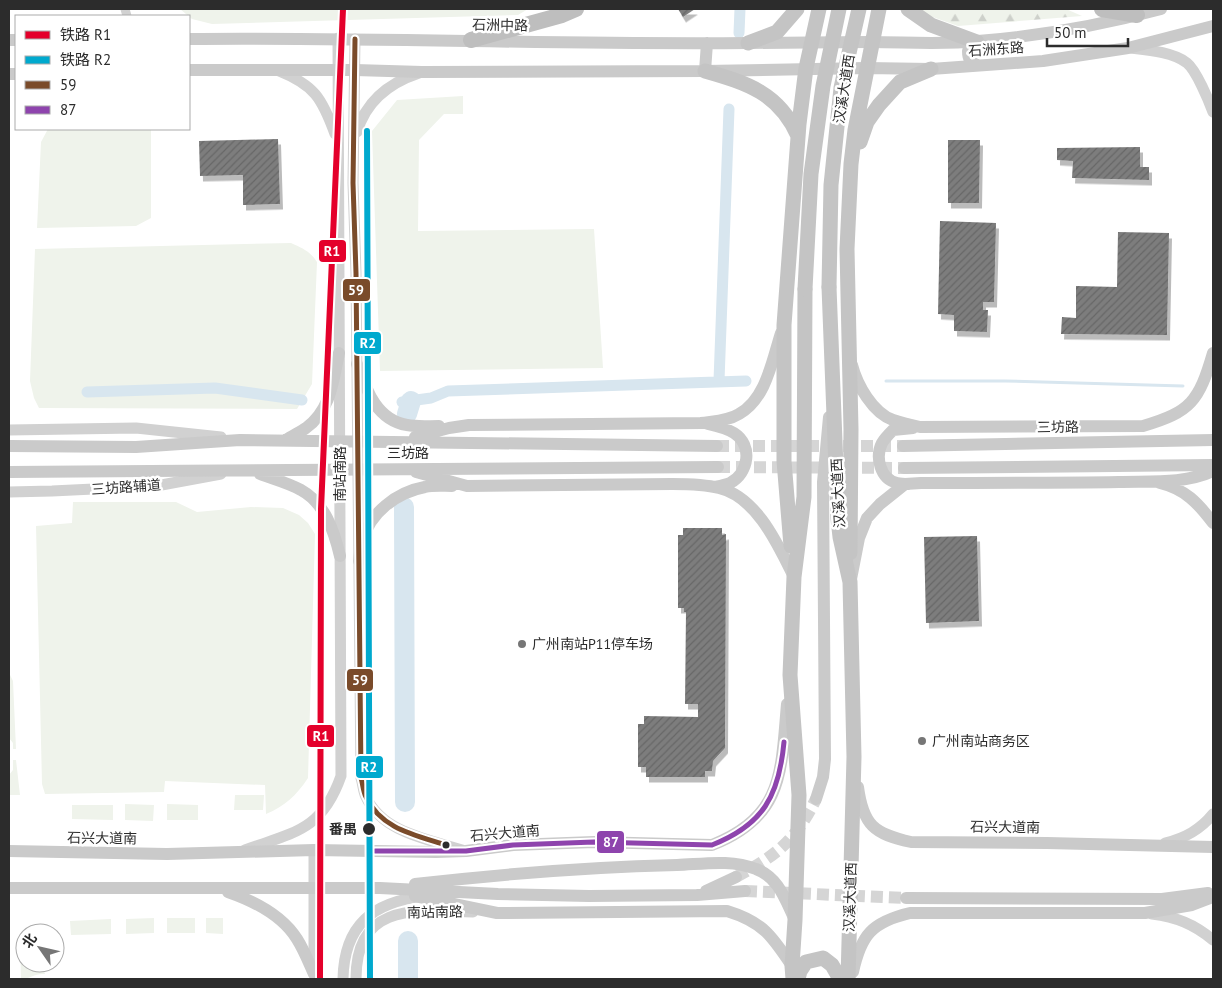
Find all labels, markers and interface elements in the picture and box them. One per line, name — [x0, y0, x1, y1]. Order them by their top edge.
legend — [15, 15, 190, 130]
scale bar — [1047, 15, 1128, 47]
street label: 石洲中路 — [472, 16, 528, 34]
text: 50 m — [1054, 23, 1087, 42]
text: 铁路 R1 — [60, 25, 111, 44]
street label: 石洲东路 — [967, 38, 1025, 60]
text: 铁路 R2 — [60, 50, 111, 69]
street label: 汉溪大道西 — [830, 53, 858, 125]
text: 59 — [60, 75, 76, 94]
text: 87 — [60, 100, 76, 119]
line badge: R1 — [318, 239, 347, 263]
text: R1 — [324, 242, 340, 260]
line badge: 59 — [342, 278, 371, 302]
text: 59 — [348, 281, 364, 299]
line badge: R2 — [353, 331, 382, 355]
text: R2 — [360, 334, 376, 352]
street label: 三坊路 — [1037, 418, 1079, 436]
street label: 三坊路 — [387, 444, 429, 462]
street label: 南站南路 — [331, 446, 349, 502]
street label: 汉溪大道西 — [827, 458, 849, 528]
street label: 三坊路辅道 — [90, 476, 162, 498]
place label: 广州南站P11停车场 — [532, 635, 653, 653]
marker: 广州南站P11停车场 — [516, 638, 528, 650]
line badge: 59 — [346, 668, 374, 692]
text: 59 — [352, 671, 368, 689]
line badge: R1 — [306, 724, 335, 748]
text: R1 — [313, 727, 329, 745]
place label: 广州南站商务区 — [932, 732, 1030, 750]
marker: 广州南站商务区 — [916, 735, 928, 747]
line badge: R2 — [355, 755, 384, 779]
text: R2 — [361, 758, 377, 776]
street label: 石兴大道南 — [970, 817, 1040, 837]
place label: 番禺 — [329, 820, 357, 838]
marker: 番禺 — [361, 821, 377, 837]
street label: 石兴大道南 — [469, 821, 541, 845]
street label: 石兴大道南 — [67, 828, 137, 848]
line badge: 87 — [596, 830, 625, 854]
text: 87 — [603, 833, 619, 851]
unlabelled marker — [441, 840, 451, 850]
street label: 汉溪大道西 — [840, 862, 860, 932]
street label: 南站南路 — [407, 903, 463, 921]
north arrow — [15, 923, 65, 973]
text: 北 — [18, 930, 41, 952]

